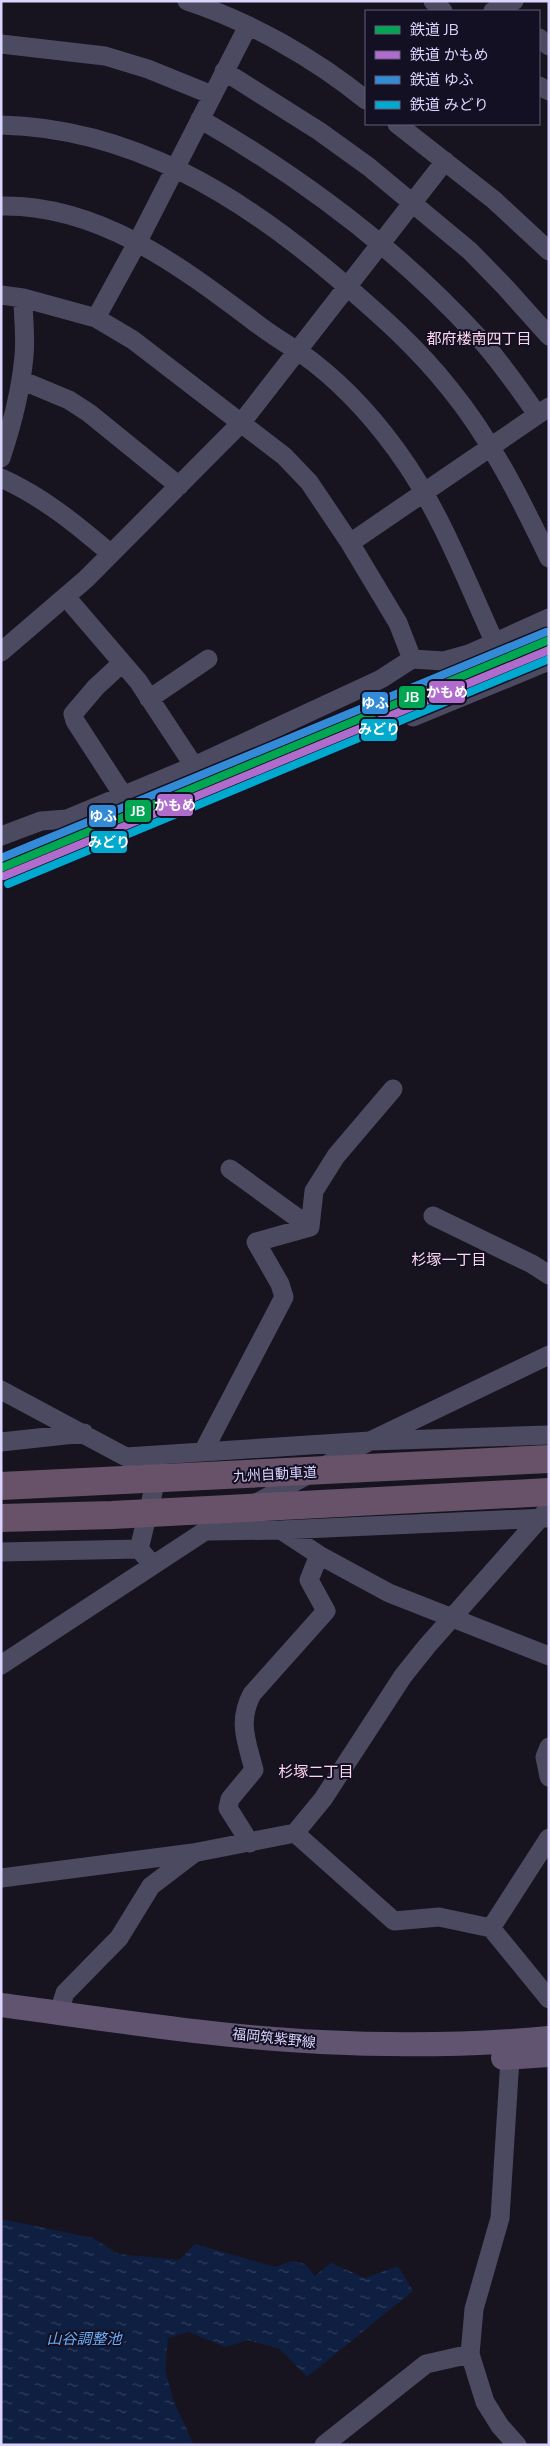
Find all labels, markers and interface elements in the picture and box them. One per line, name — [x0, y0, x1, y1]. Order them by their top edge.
legend — [365, 10, 540, 125]
text: 鉄道 JB — [410, 20, 459, 40]
text: 鉄道 かもめ — [410, 45, 489, 65]
text: 鉄道 ゆふ — [410, 70, 474, 90]
text: 鉄道 みどり — [410, 95, 489, 115]
district label: 都府楼南四丁目 — [426, 329, 532, 349]
line badge: かもめ — [428, 680, 466, 704]
text: かもめ — [426, 683, 468, 702]
line badge: JB — [398, 685, 426, 709]
text: JB — [404, 688, 419, 707]
line badge: ゆふ — [361, 691, 389, 715]
text: ゆふ — [361, 694, 389, 713]
line badge: みどり — [360, 718, 398, 742]
text: みどり — [358, 720, 400, 739]
line badge: かもめ — [156, 793, 194, 817]
text: かもめ — [154, 796, 196, 815]
line badge: JB — [124, 799, 152, 823]
text: JB — [130, 802, 145, 821]
line badge: ゆふ — [88, 804, 117, 828]
text: ゆふ — [89, 807, 117, 826]
line badge: みどり — [90, 830, 128, 854]
text: みどり — [88, 833, 130, 852]
district label: 杉塚一丁目 — [411, 1250, 487, 1270]
street label: 九州自動車道 — [233, 1463, 317, 1486]
district label: 杉塚二丁目 — [278, 1762, 354, 1782]
street label: 福岡筑紫野線 — [231, 2025, 317, 2052]
water label: 山谷調整池 — [46, 2329, 123, 2349]

